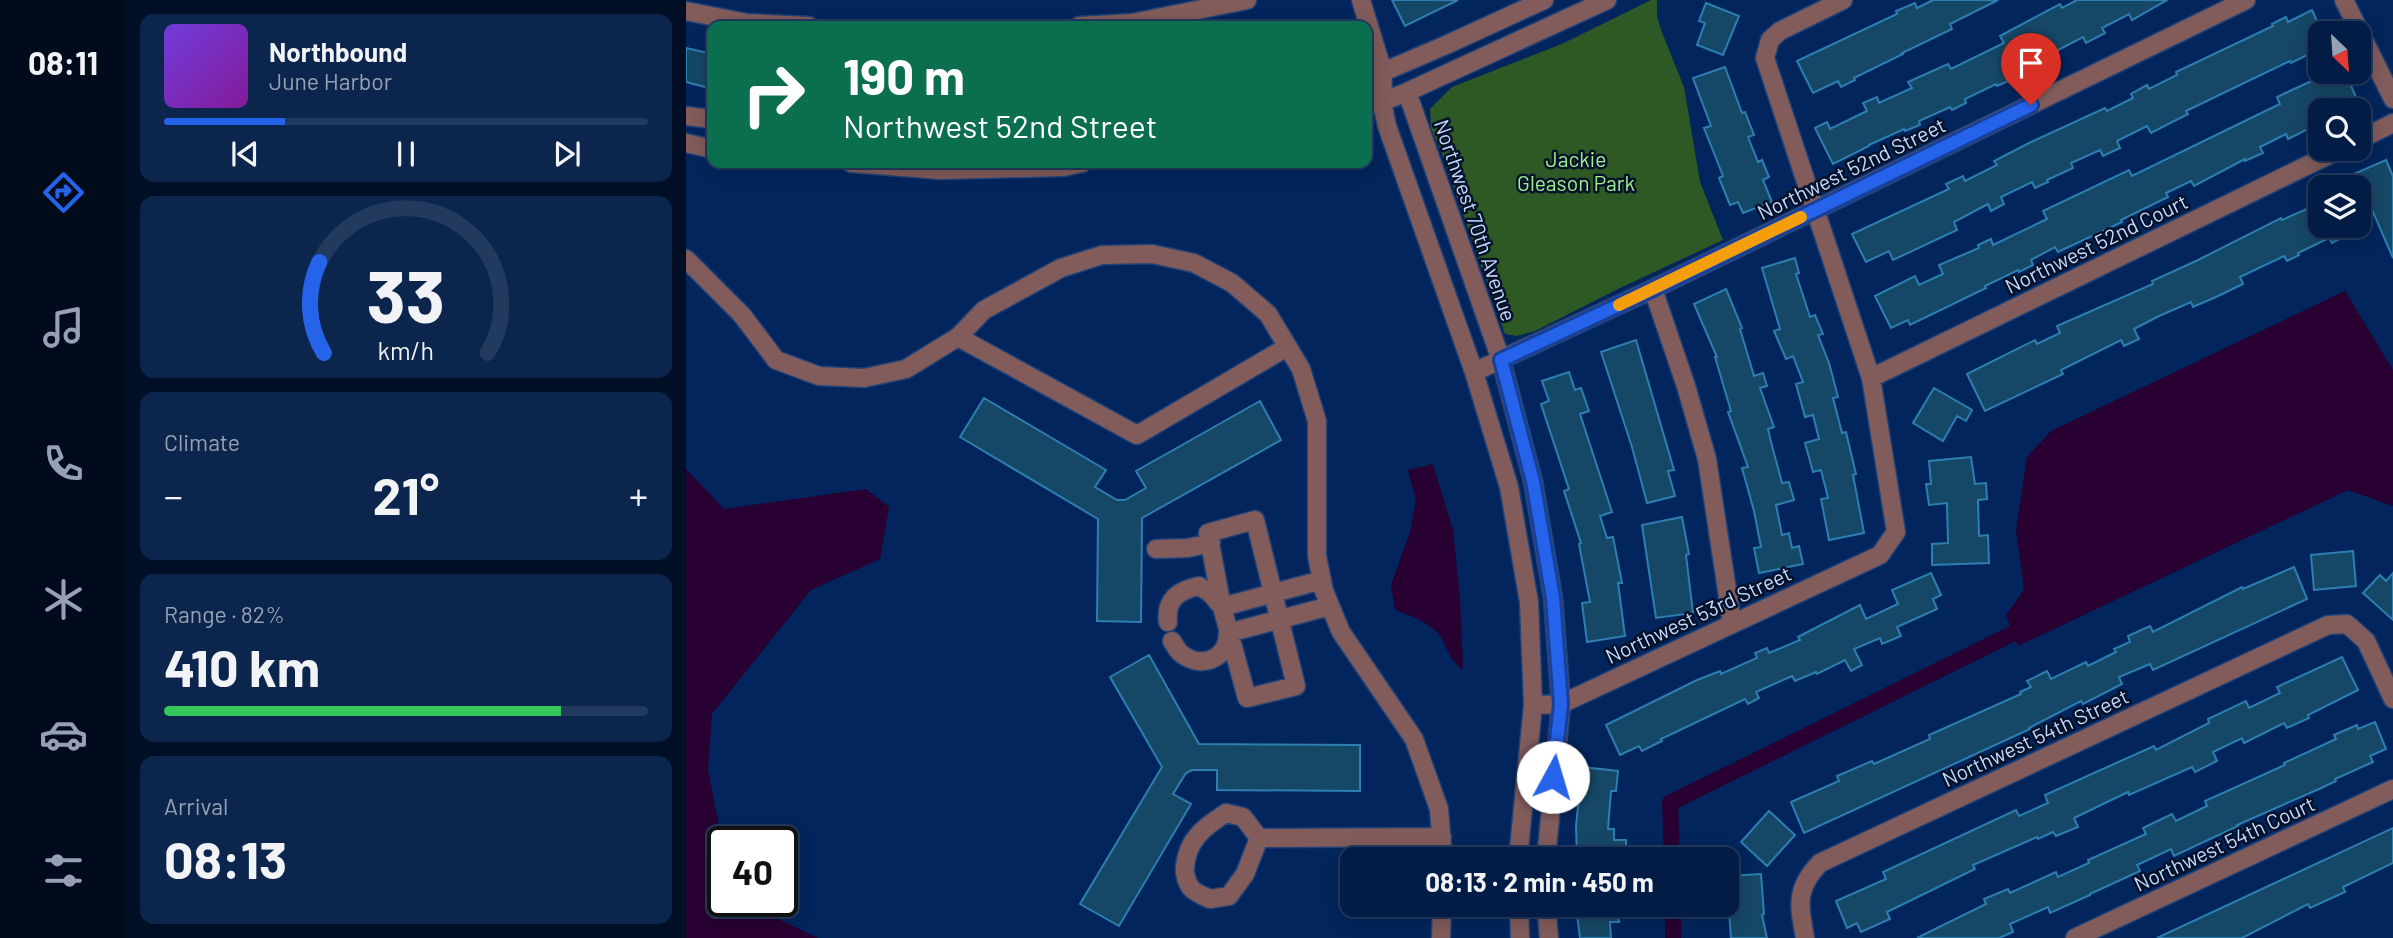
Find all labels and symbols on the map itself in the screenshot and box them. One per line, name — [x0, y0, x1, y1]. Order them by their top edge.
north arrow — [2308, 21, 2371, 84]
pin — [2001, 33, 2061, 105]
street label: Northwest 52nd Street — [1753, 112, 1949, 224]
street label: Northwest 70th Avenue — [1430, 116, 1522, 324]
park label: Jackie Gleason Park — [1517, 146, 1635, 195]
street label: Northwest 52nd Court — [2001, 188, 2191, 298]
street label: Northwest 53rd Street — [1601, 560, 1795, 668]
street label: Northwest 54th Street — [1938, 683, 2132, 791]
position arrow — [1516, 740, 1590, 814]
street label: Northwest 54th Court — [2130, 790, 2318, 896]
speed limit sign: 40 — [707, 826, 798, 917]

